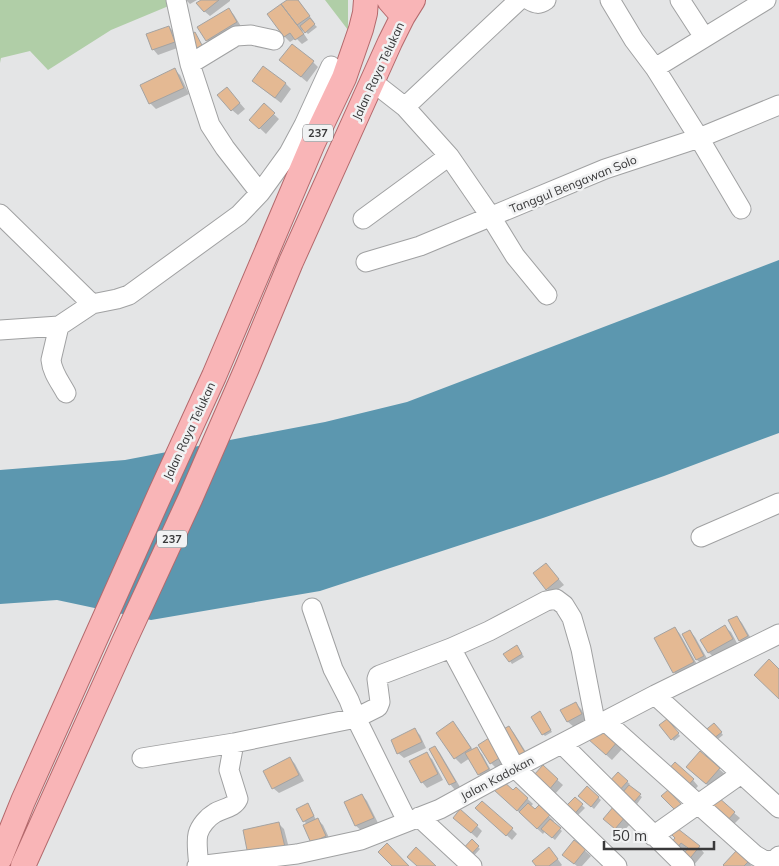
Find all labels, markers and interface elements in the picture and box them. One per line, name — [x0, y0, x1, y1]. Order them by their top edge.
street label: Jalan Raya Telukan — [349, 20, 407, 122]
road number: 237 — [303, 125, 333, 142]
street label: Tanggul Bengawan Solo — [507, 152, 639, 216]
street label: Jalan Raya Telukan — [160, 380, 218, 482]
road number: 237 — [157, 530, 187, 548]
street label: Jalan Kadokan — [458, 752, 536, 804]
scale bar — [604, 818, 714, 850]
text: 50 m — [612, 826, 647, 845]

